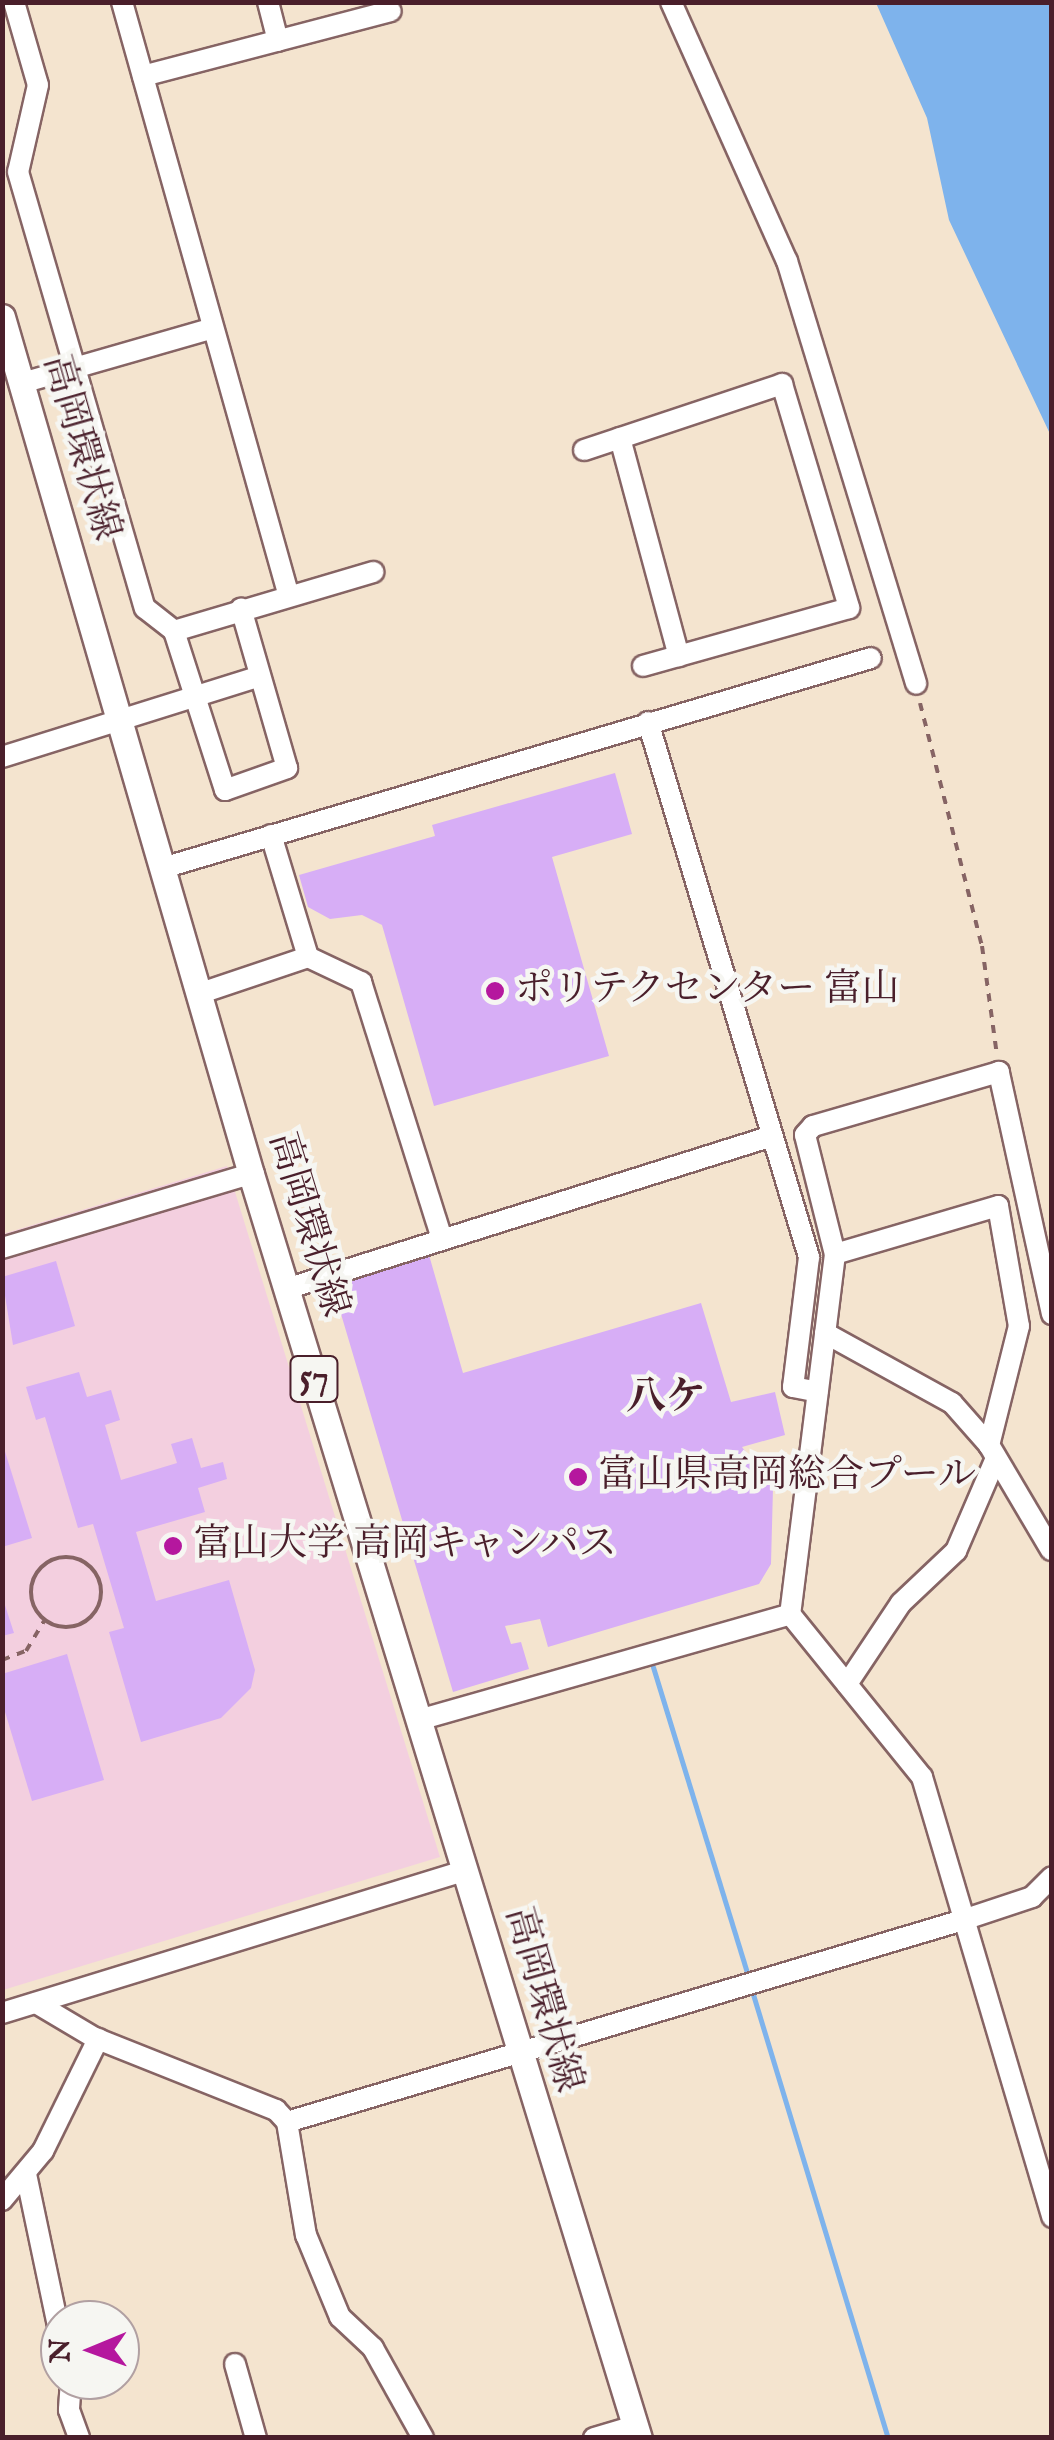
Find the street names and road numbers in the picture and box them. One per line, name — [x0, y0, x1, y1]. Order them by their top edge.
street label: 高岡環状線 — [32, 350, 128, 546]
street label: 高岡環状線 — [257, 1127, 357, 1323]
road number: 57 — [289, 1349, 339, 1409]
street label: 高岡環状線 — [494, 1902, 590, 2098]

